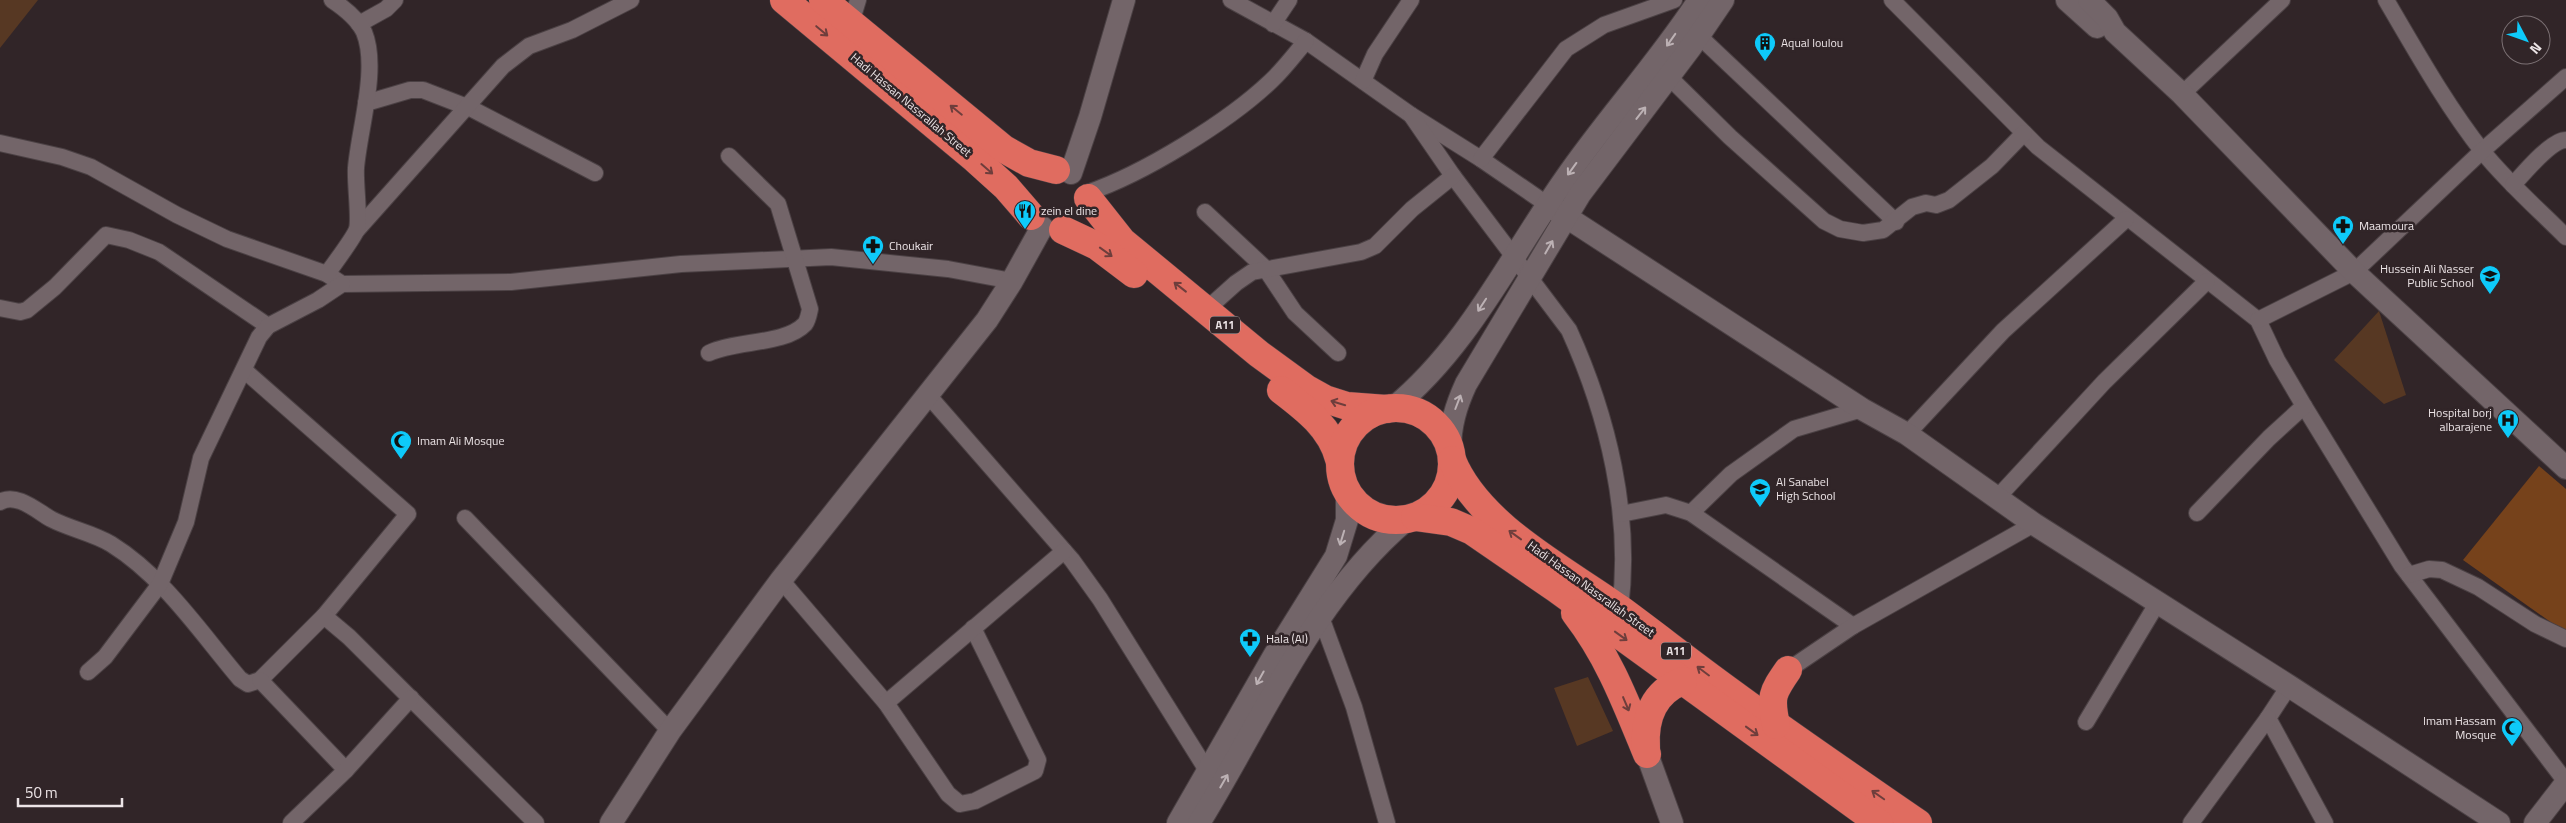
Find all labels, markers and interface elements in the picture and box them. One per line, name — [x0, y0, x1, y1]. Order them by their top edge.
north arrow — [2501, 15, 2551, 65]
one-way arrow — [815, 26, 828, 37]
building icon: Aqual loulou — [1753, 31, 1777, 62]
one-way arrow — [1666, 33, 1676, 47]
place label: Aqual loulou — [1781, 33, 1843, 52]
text: N — [2525, 38, 2547, 59]
street label: Hadi Hassan Nassrallah Street — [847, 48, 977, 162]
one-way arrow — [950, 104, 963, 115]
one-way arrow — [1635, 107, 1646, 120]
one-way arrow — [1567, 162, 1577, 176]
one-way arrow — [980, 163, 993, 175]
restaurant icon: zein el dine — [1013, 199, 1037, 230]
place label: zein el dine — [1041, 201, 1097, 220]
pharmacy icon: Maamoura — [2331, 214, 2355, 245]
place label: Maamoura — [2359, 216, 2414, 235]
pharmacy icon: Choukair — [861, 234, 885, 265]
place label: Choukair — [889, 236, 933, 255]
one-way arrow — [1544, 240, 1554, 255]
one-way arrow — [1099, 247, 1113, 257]
place label: Hussein Ali Nasser Public School — [2380, 259, 2474, 292]
school or university icon: Hussein Ali Nasser Public School — [2478, 264, 2502, 295]
one-way arrow — [1174, 282, 1187, 293]
one-way arrow — [1477, 297, 1487, 311]
road number: A11 — [1210, 316, 1240, 334]
one-way arrow — [1454, 395, 1463, 410]
one-way arrow — [1331, 398, 1347, 408]
place label: Hospital borj albarajene — [2428, 403, 2492, 436]
hospital icon: Hospital borj albarajene — [2496, 408, 2520, 439]
mosque icon: Imam Ali Mosque — [389, 429, 413, 460]
place label: Imam Ali Mosque — [417, 431, 505, 450]
place label: Al Sanabel High School — [1776, 472, 1836, 505]
school or university icon: Al Sanabel High School — [1748, 477, 1772, 508]
one-way arrow — [1337, 530, 1347, 546]
one-way arrow — [1508, 530, 1522, 540]
street label: Hadi Hassan Nassrallah Street — [1524, 536, 1659, 642]
pharmacy icon: Hala (Al) — [1238, 627, 1262, 658]
place label: Hala (Al) — [1266, 629, 1308, 648]
one-way arrow — [1614, 631, 1628, 641]
road number: A11 — [1661, 642, 1691, 659]
one-way arrow — [1696, 666, 1710, 676]
one-way arrow — [1255, 671, 1265, 685]
one-way arrow — [1622, 696, 1631, 711]
place label: Imam Hassam Mosque — [2423, 711, 2496, 744]
mosque icon: Imam Hassam Mosque — [2500, 716, 2524, 747]
one-way arrow — [1745, 726, 1758, 737]
one-way arrow — [1219, 775, 1229, 789]
scale bar — [18, 776, 121, 808]
text: 50 m — [25, 781, 58, 804]
one-way arrow — [1871, 790, 1885, 800]

